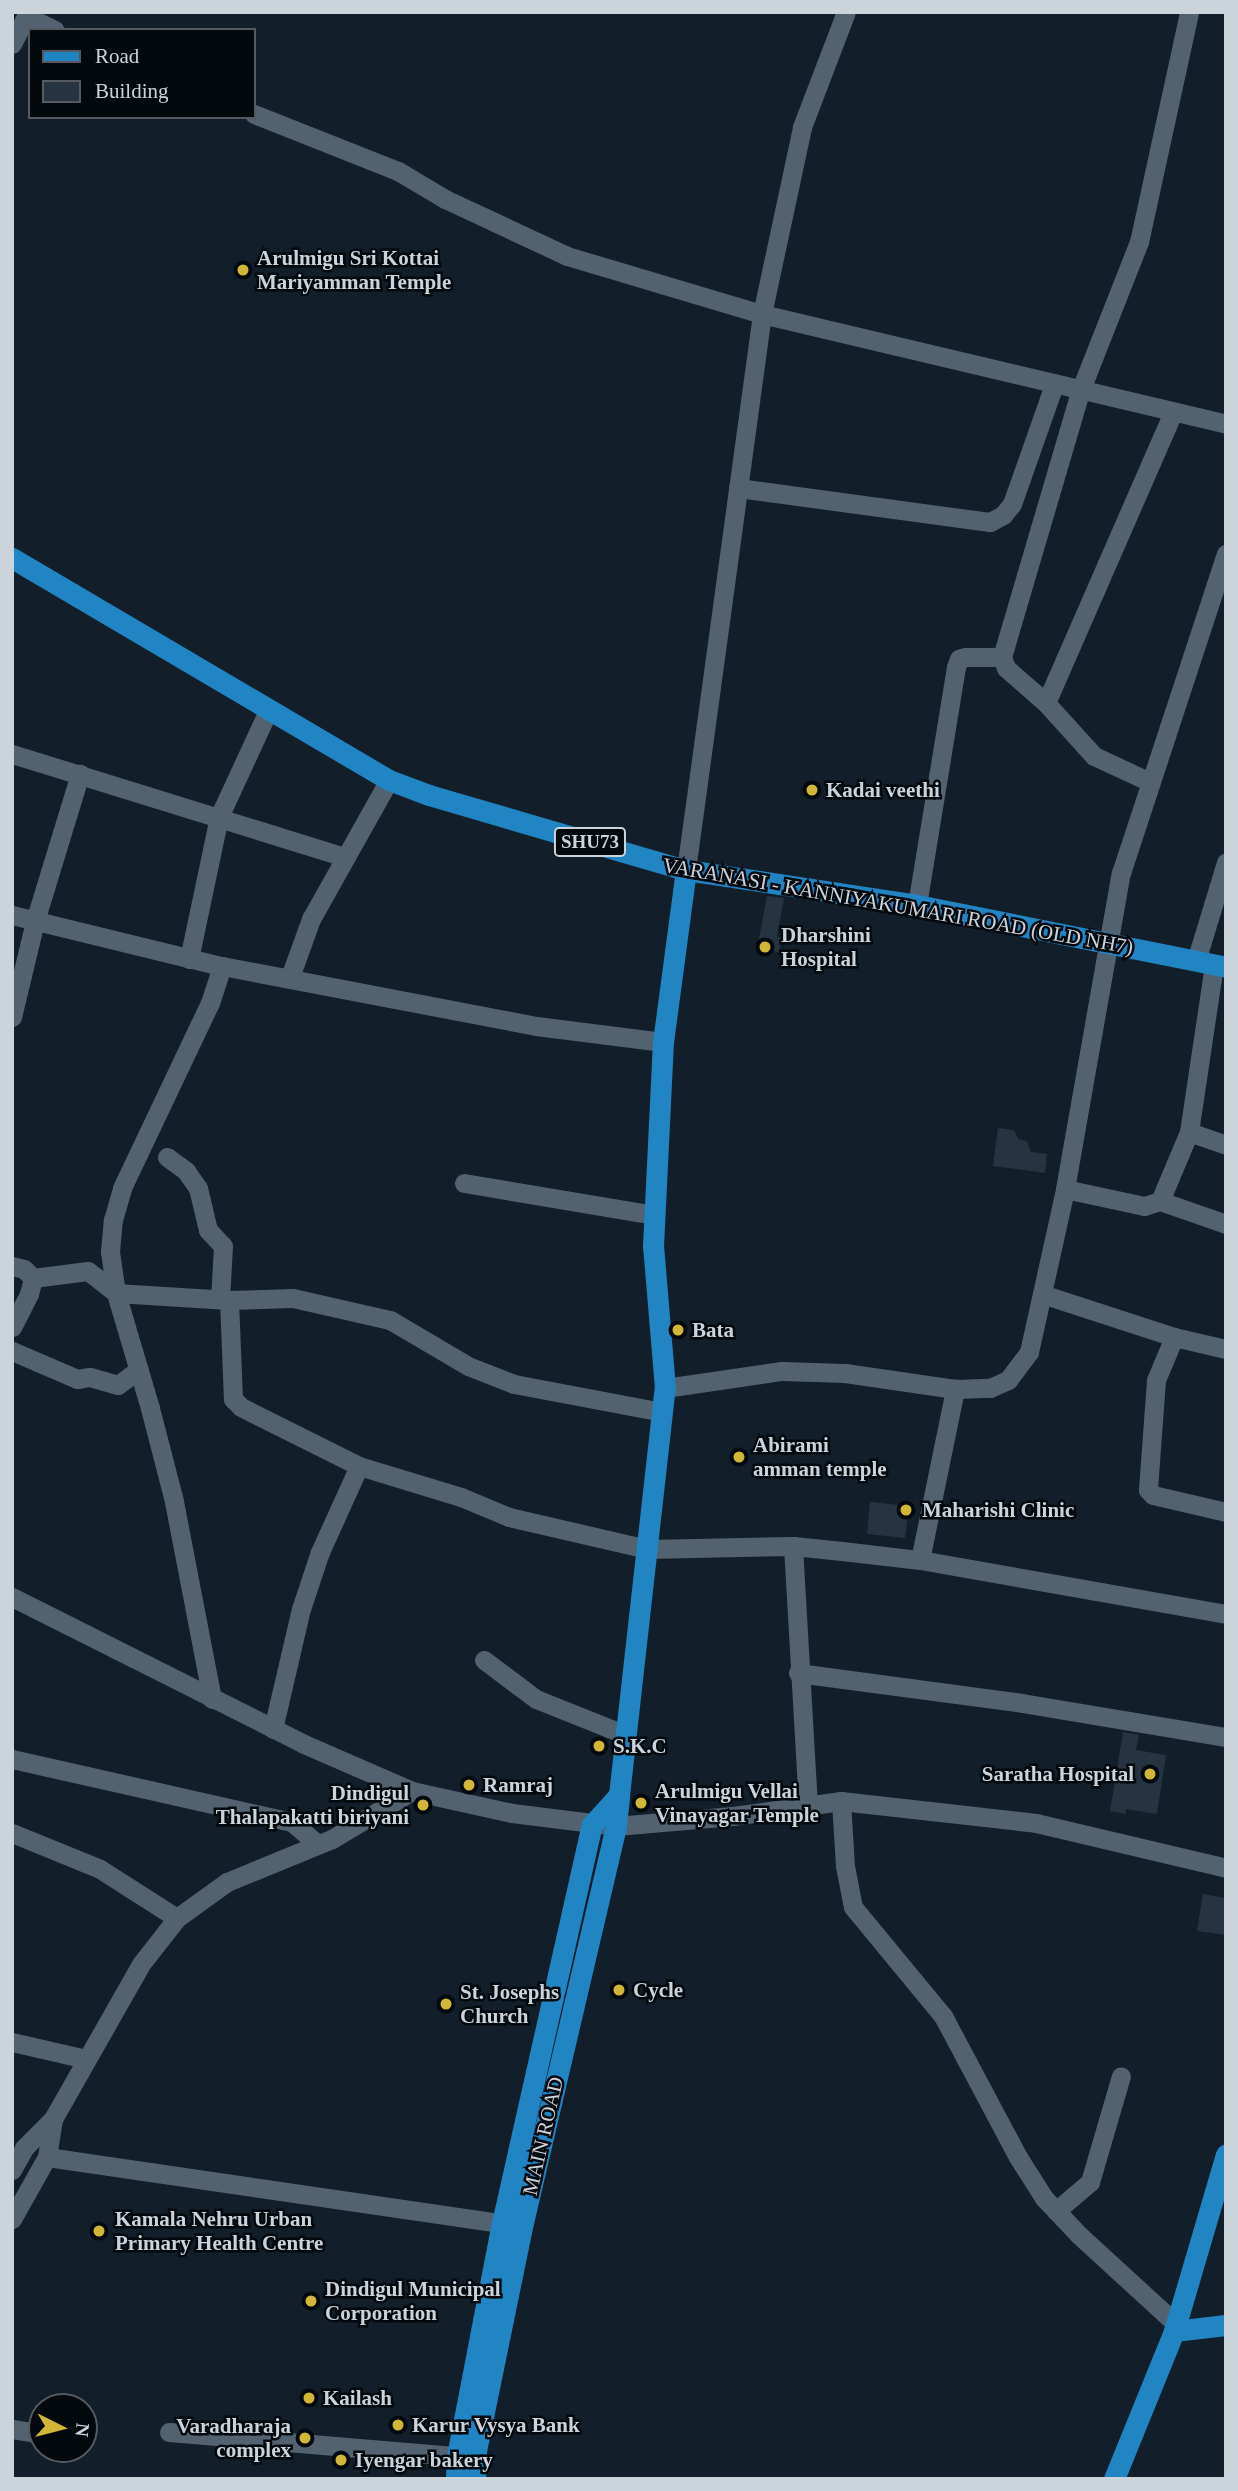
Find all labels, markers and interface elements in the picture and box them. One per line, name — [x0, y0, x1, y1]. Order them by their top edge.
legend — [28, 28, 256, 119]
text: Road — [95, 44, 139, 68]
text: Building — [95, 79, 169, 103]
place label: Arulmigu Sri Kottai Mariyamman Temple — [257, 245, 452, 295]
marker: Arulmigu Sri Kottai Mariyamman Temple — [235, 262, 251, 278]
place label: Kadai veethi — [826, 777, 940, 803]
marker: Kadai veethi — [804, 782, 820, 798]
road number: SHU73 — [553, 827, 627, 858]
street label: VARANASI - KANNIYAKUMARI ROAD (OLD NH7) — [661, 852, 1135, 960]
place label: Dharshini Hospital — [781, 922, 871, 972]
marker: Dharshini Hospital — [755, 937, 775, 957]
place label: Bata — [692, 1317, 734, 1343]
marker: Bata — [670, 1322, 686, 1338]
place label: Abirami amman temple — [753, 1432, 887, 1482]
marker: Abirami amman temple — [731, 1449, 747, 1465]
place label: Maharishi Clinic — [922, 1497, 1074, 1523]
marker: Maharishi Clinic — [896, 1500, 916, 1520]
place label: S.K.C — [613, 1733, 667, 1759]
marker: S.K.C — [591, 1738, 607, 1754]
place label: Saratha Hospital — [982, 1761, 1134, 1787]
marker: Saratha Hospital — [1140, 1764, 1160, 1784]
place label: Ramraj — [483, 1772, 553, 1798]
marker: Ramraj — [461, 1777, 477, 1793]
place label: Arulmigu Vellai Vinayagar Temple — [655, 1778, 820, 1828]
place label: Dindigul Thalapakatti biriyani — [216, 1780, 409, 1830]
marker: Arulmigu Vellai Vinayagar Temple — [633, 1795, 649, 1811]
marker: Dindigul Thalapakatti biriyani — [415, 1797, 431, 1813]
place label: Cycle — [633, 1977, 683, 2003]
place label: St. Josephs Church — [460, 1979, 559, 2029]
marker: Cycle — [611, 1982, 627, 1998]
marker: St. Josephs Church — [438, 1996, 454, 2012]
street label: MAIN ROAD — [517, 2074, 569, 2198]
place label: Kamala Nehru Urban Primary Health Centre — [115, 2206, 323, 2256]
marker: Kamala Nehru Urban Primary Health Centre — [89, 2221, 109, 2241]
place label: Dindigul Municipal Corporation — [325, 2276, 501, 2326]
marker: Dindigul Municipal Corporation — [303, 2293, 319, 2309]
place label: Kailash — [323, 2385, 392, 2411]
marker: Kailash — [301, 2390, 317, 2406]
north arrow — [28, 2393, 98, 2463]
place label: Karur Vysya Bank — [412, 2412, 580, 2438]
place label: Varadharaja complex — [176, 2413, 291, 2463]
marker: Karur Vysya Bank — [390, 2417, 406, 2433]
text: N — [71, 2422, 94, 2438]
marker: Varadharaja complex — [297, 2430, 313, 2446]
place label: Iyengar bakery — [355, 2447, 493, 2473]
marker: Iyengar bakery — [333, 2452, 349, 2468]

